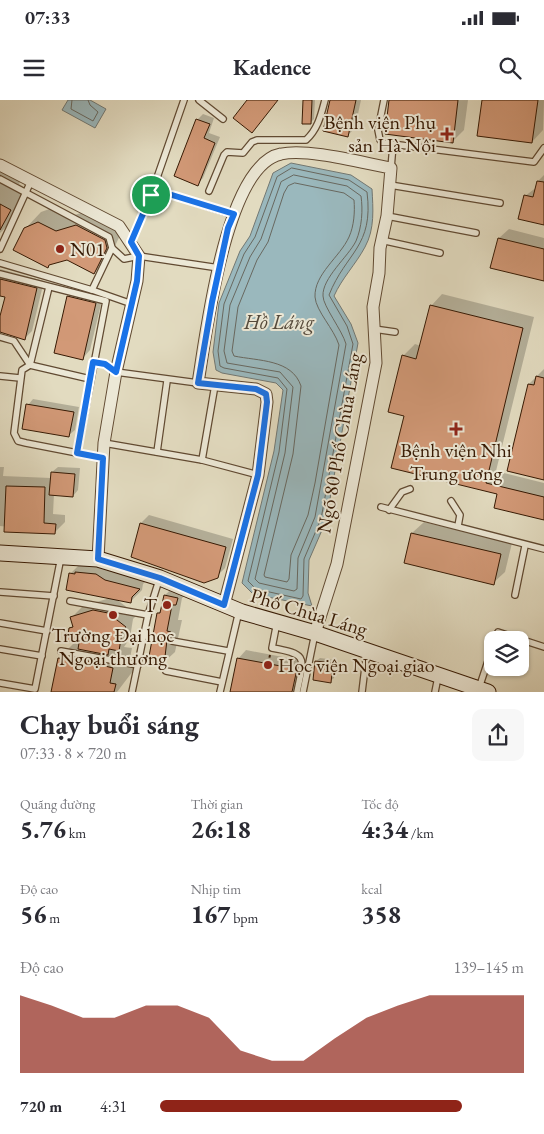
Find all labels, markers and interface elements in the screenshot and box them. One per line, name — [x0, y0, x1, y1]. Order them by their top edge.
text: 07:33 — [25, 5, 71, 30]
text: Kadence — [233, 53, 311, 82]
icon: menu — [20, 54, 48, 82]
icon: search — [496, 54, 524, 82]
place label: Bệnh viện Phụ sản Hà Nội — [324, 109, 436, 158]
marker: Bệnh viện Phụ sản Hà Nội — [440, 127, 454, 141]
pin — [130, 174, 172, 216]
icon: arrive — [137, 181, 165, 209]
place label: N01 — [70, 236, 105, 262]
marker: N01 — [54, 243, 66, 255]
water label: Hồ Láng — [243, 308, 315, 335]
street label: Ngõ 80 Phố Chùa Láng — [310, 350, 368, 535]
marker: Bệnh viện Nhi Trung ương — [449, 422, 463, 436]
place label: Bệnh viện Nhi Trung ương — [400, 437, 512, 486]
street label: Phố Chùa Láng — [247, 582, 371, 642]
place label: T — [144, 592, 158, 618]
marker: T — [161, 599, 173, 611]
marker: Trường Đại học Ngoại thương — [107, 609, 119, 621]
place label: Trường Đại học Ngoại thương — [52, 622, 174, 671]
map controls — [484, 631, 529, 676]
button: layers — [484, 631, 529, 676]
place label: Học viện Ngoại giao — [278, 652, 435, 678]
marker: Học viện Ngoại giao — [262, 659, 274, 671]
text: Chạy buổi sáng — [20, 706, 199, 742]
button: share — [472, 709, 524, 761]
text: 07:33 · 8 × 720 m — [20, 743, 127, 764]
text: Quãng đường — [20, 795, 95, 813]
text: Thời gian — [191, 795, 243, 813]
text: Tốc độ — [361, 795, 399, 813]
text: 5.76 — [20, 813, 66, 845]
text: 26:18 — [191, 813, 251, 845]
text: 4:34 — [361, 813, 408, 845]
text: km — [66, 824, 86, 842]
text: /km — [408, 824, 434, 842]
text: Độ cao — [20, 880, 58, 898]
text: Nhịp tim — [191, 880, 241, 898]
text: kcal — [361, 880, 382, 898]
text: 56 — [20, 898, 46, 930]
text: 167 — [191, 898, 230, 930]
text: 358 — [361, 898, 401, 930]
text: m — [46, 909, 60, 927]
text: bpm — [230, 909, 259, 927]
text: Độ cao — [20, 957, 64, 978]
text: 139–145 m — [453, 957, 524, 978]
text: 720 m — [20, 1096, 62, 1117]
text: 4:31 — [100, 1096, 127, 1117]

